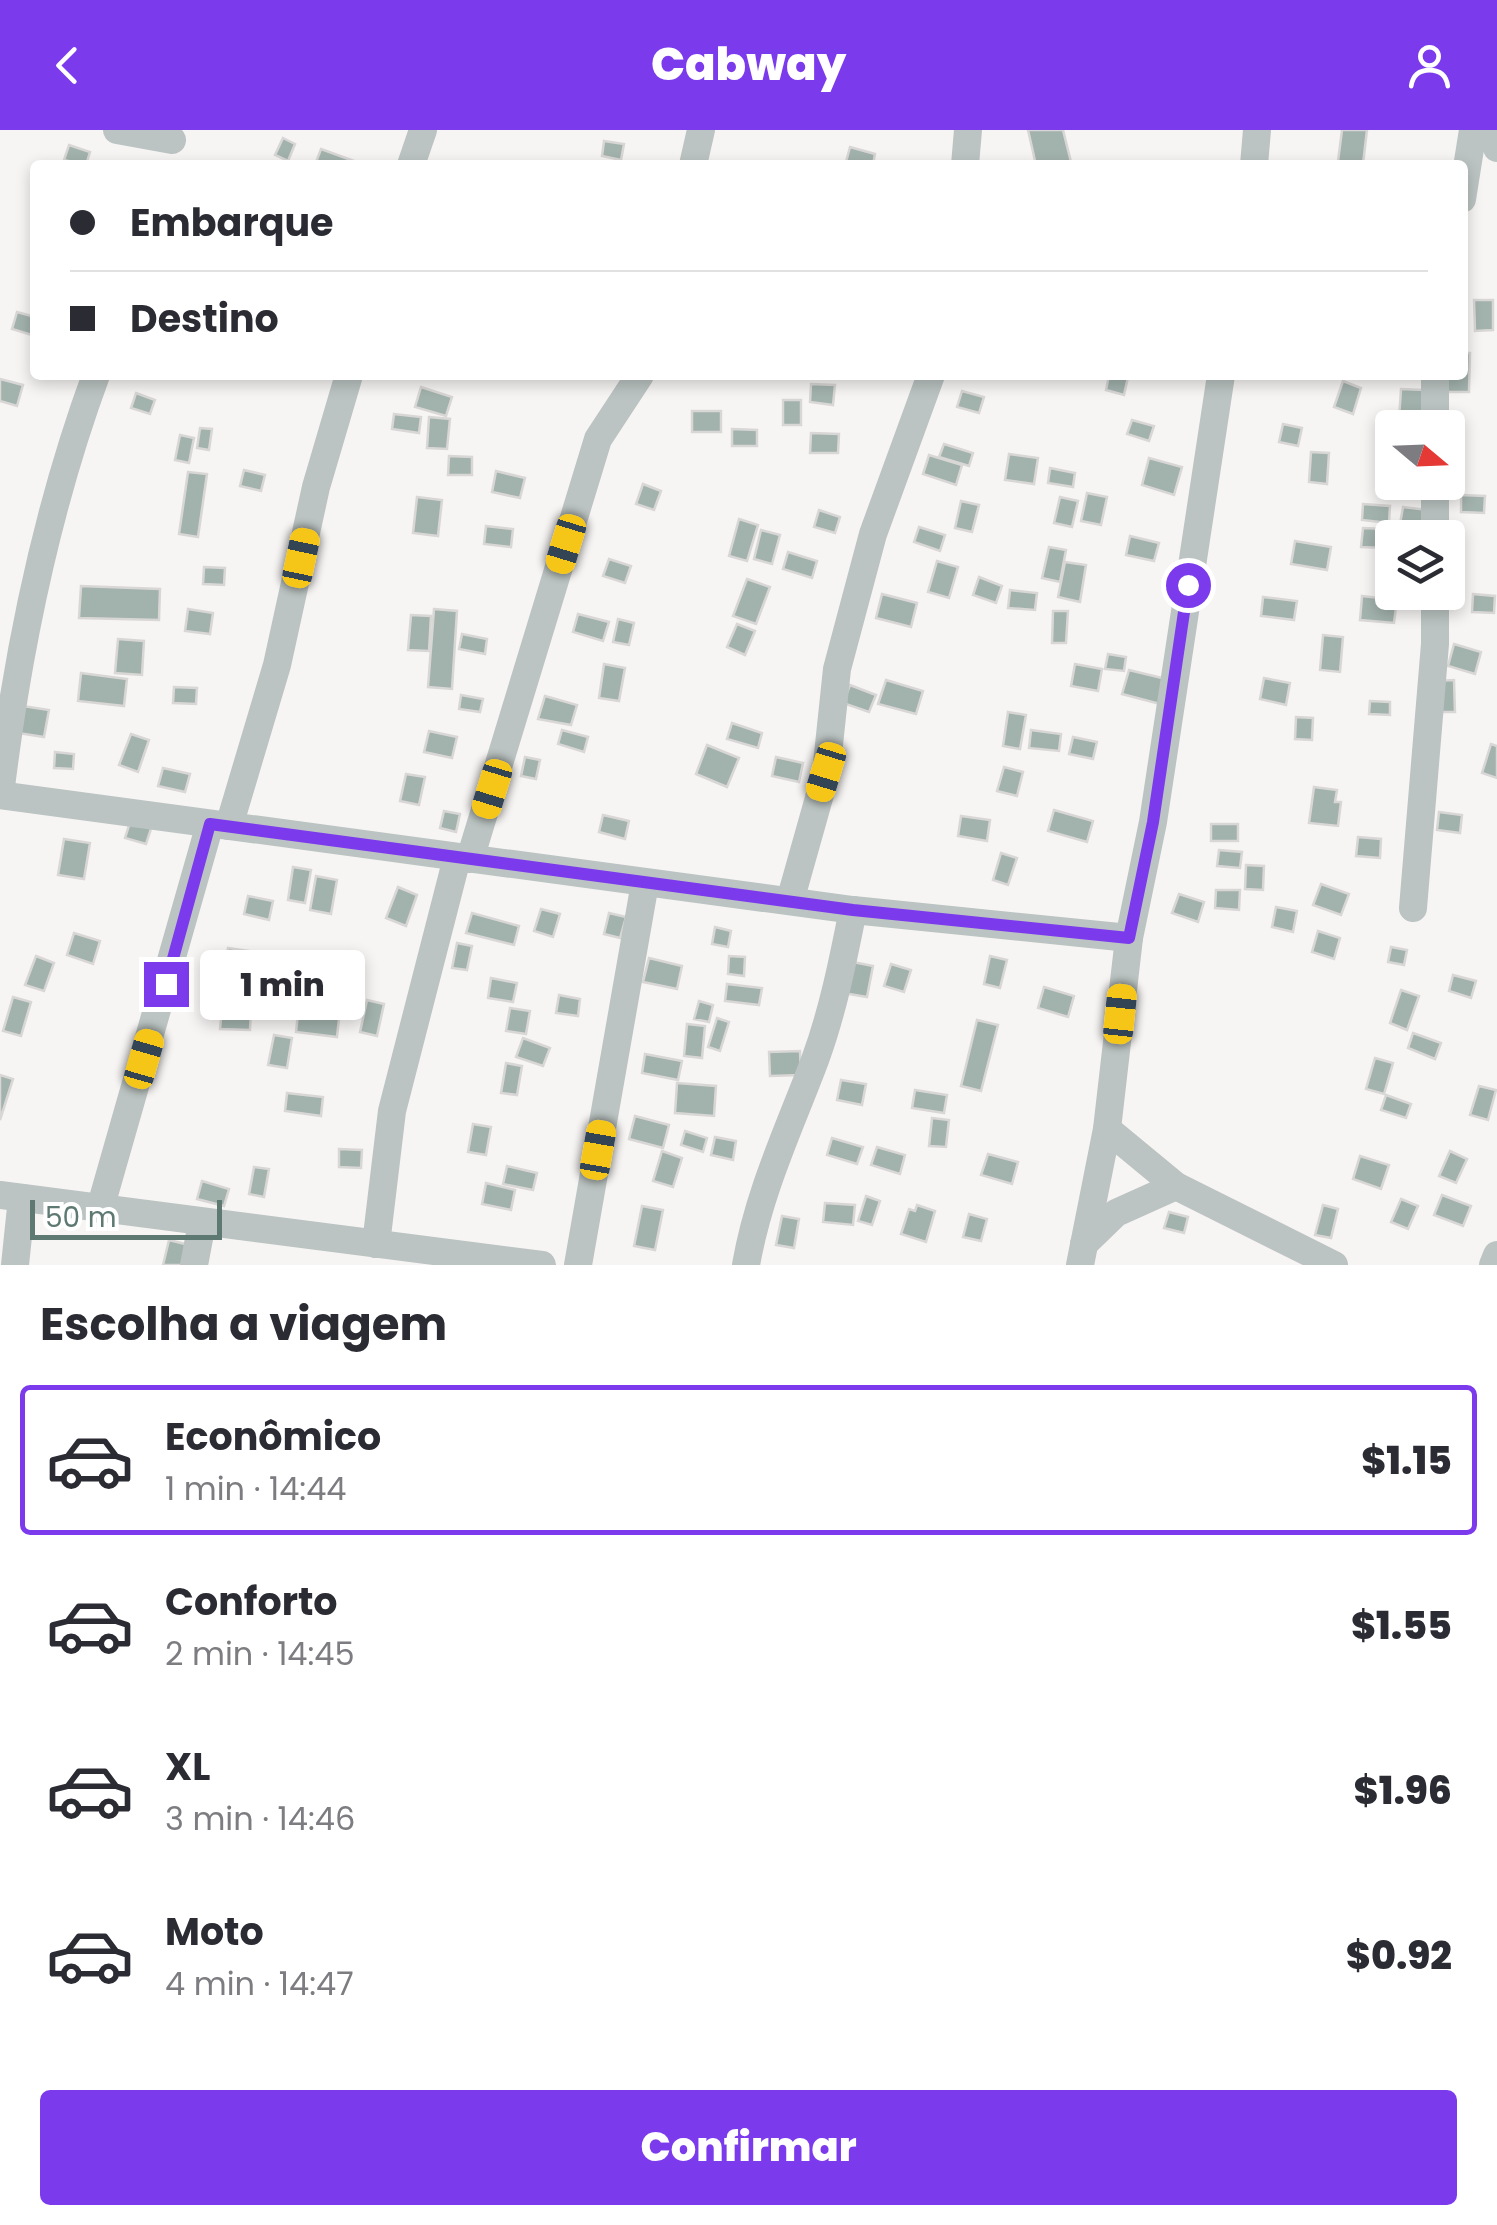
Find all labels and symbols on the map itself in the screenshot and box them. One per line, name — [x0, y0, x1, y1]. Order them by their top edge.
north arrow — [1375, 410, 1465, 500]
car — [543, 511, 589, 577]
car — [280, 526, 322, 590]
route start — [1166, 563, 1211, 608]
car — [803, 739, 849, 805]
car — [469, 756, 515, 822]
callout: 1 min — [201, 949, 366, 1019]
route end — [144, 962, 189, 1007]
car — [1102, 983, 1138, 1045]
car — [121, 1026, 167, 1092]
car — [578, 1118, 618, 1182]
scale bar — [30, 1195, 222, 1240]

